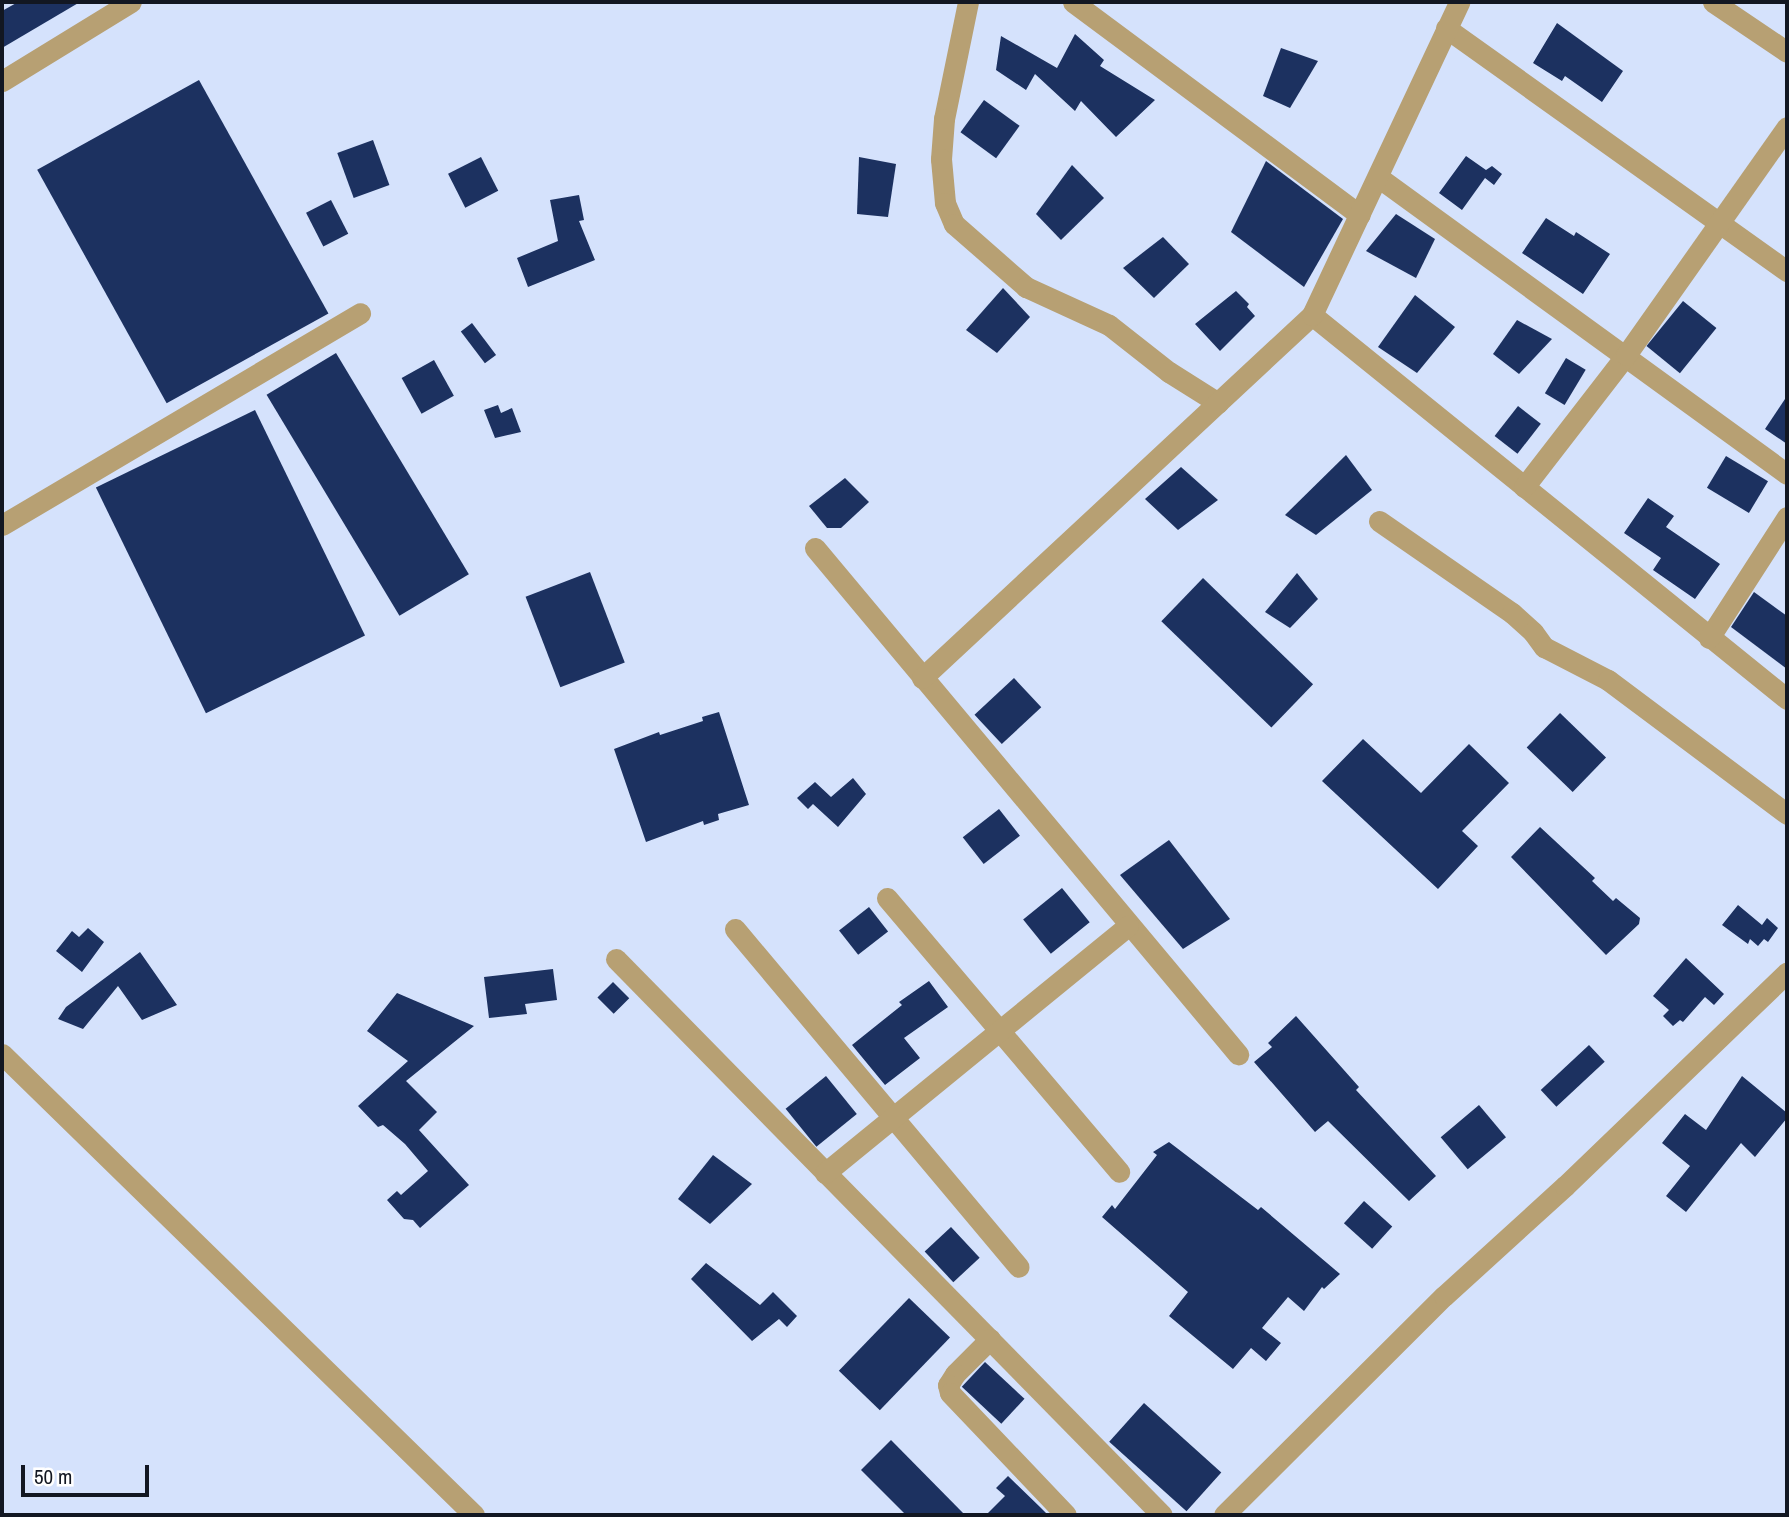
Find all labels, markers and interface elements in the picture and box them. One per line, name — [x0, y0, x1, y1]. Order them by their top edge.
scale bar — [24, 1450, 152, 1494]
text: 50 m — [34, 1462, 72, 1491]

